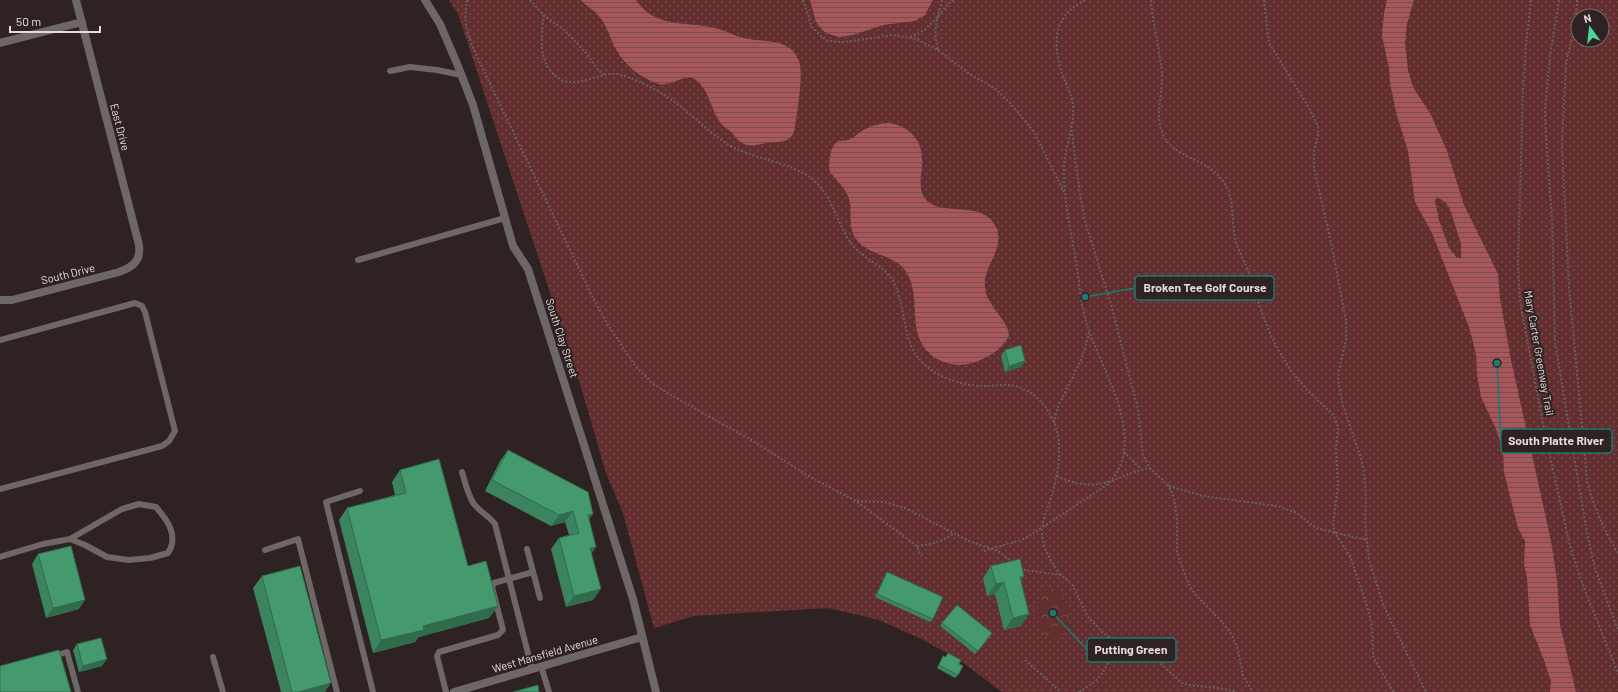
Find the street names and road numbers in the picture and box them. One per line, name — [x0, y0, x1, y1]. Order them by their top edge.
street label: East Drive — [108, 102, 133, 152]
street label: South Drive — [40, 261, 96, 286]
street label: Mary Carter Greenway Trail — [1522, 289, 1557, 417]
street label: South Clay Street — [544, 297, 581, 379]
street label: West Mansfield Avenue — [491, 632, 599, 675]

